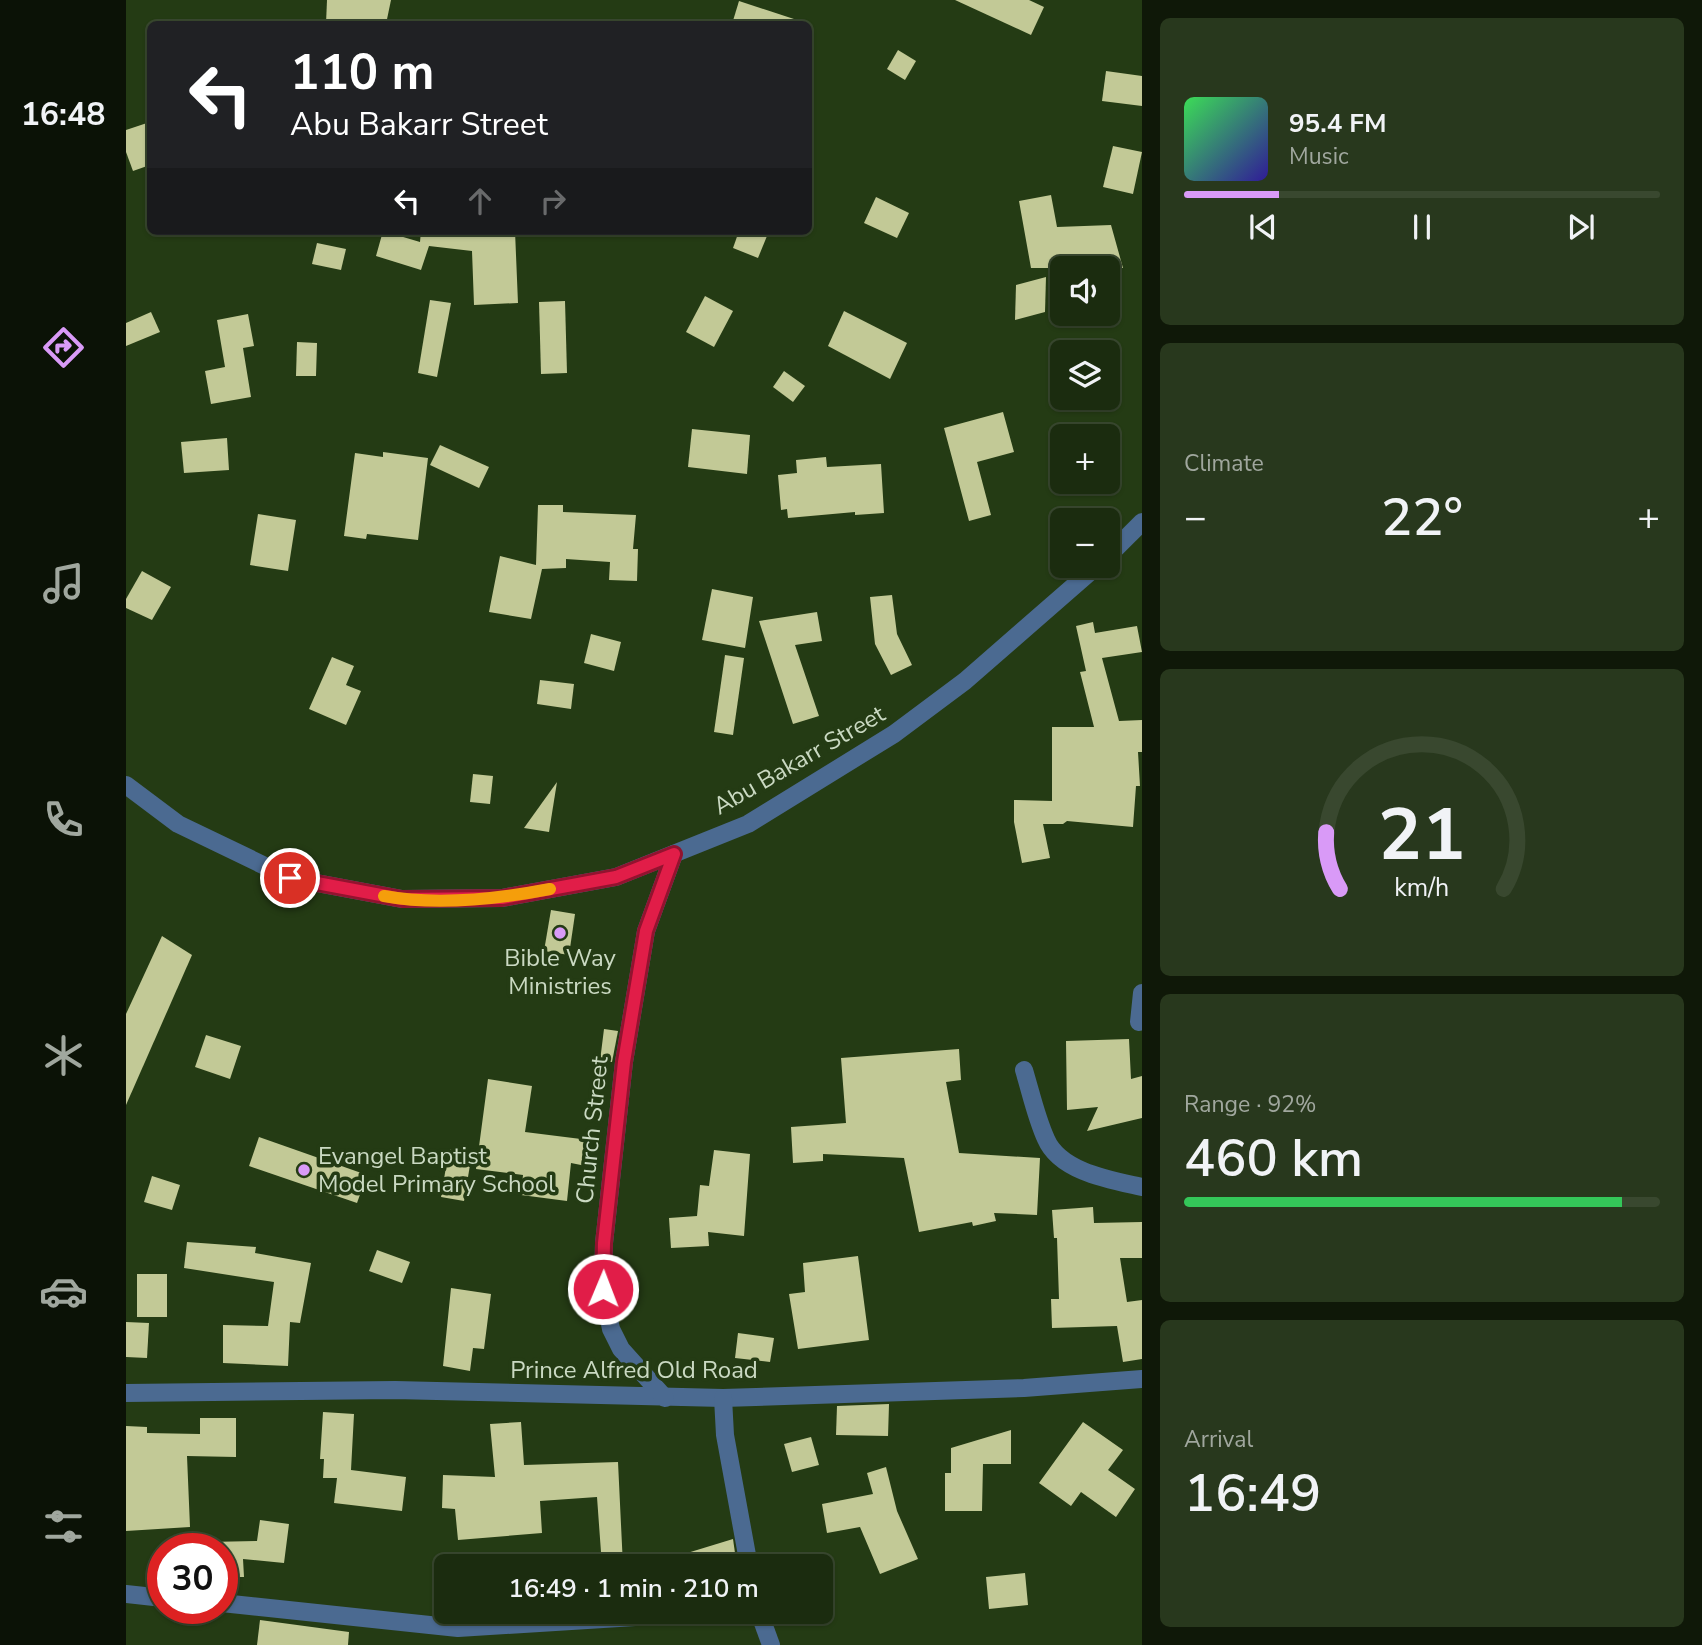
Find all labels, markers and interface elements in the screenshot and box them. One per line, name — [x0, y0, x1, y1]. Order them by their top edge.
text: 110 m — [290, 39, 434, 106]
icon: left — [175, 49, 266, 140]
text: 16:48 — [21, 93, 105, 136]
text: Abu Bakarr Street — [290, 103, 548, 146]
text: 95.4 FM — [1289, 106, 1386, 141]
text: Music — [1289, 141, 1349, 172]
icon: left — [388, 182, 426, 220]
icon: ahead — [461, 182, 499, 220]
icon: right — [534, 182, 572, 220]
icon: previous — [1244, 208, 1282, 246]
icon: pause — [1403, 208, 1441, 246]
icon: next — [1562, 208, 1600, 246]
map controls — [1050, 256, 1120, 578]
button: sound — [1050, 256, 1120, 326]
icon: directions — [39, 323, 88, 372]
button: layers — [1050, 340, 1120, 410]
button: + — [1050, 424, 1120, 494]
text: Climate — [1184, 448, 1264, 479]
text: 22° — [1381, 482, 1463, 553]
text: − — [1184, 492, 1207, 543]
text: + — [1637, 492, 1660, 543]
button: − — [1050, 508, 1120, 578]
icon: music — [39, 559, 88, 608]
street label: Abu Bakarr Street — [707, 697, 891, 822]
text: 21 — [1378, 785, 1466, 885]
icon: phone — [39, 795, 88, 844]
pin — [260, 848, 320, 908]
icon: arrive — [271, 859, 309, 897]
text: km/h — [1394, 870, 1450, 904]
marker: Bible Way Ministries — [552, 925, 568, 941]
place label: Bible Way Ministries — [504, 942, 617, 1002]
icon: climate — [39, 1031, 88, 1080]
street label: Church Street — [568, 1054, 616, 1205]
text: Range · 92% — [1184, 1089, 1316, 1120]
text: 460 km — [1184, 1123, 1363, 1194]
place label: Evangel Baptist Model Primary School — [318, 1140, 555, 1200]
marker: Evangel Baptist Model Primary School — [296, 1162, 312, 1178]
position arrow — [566, 1252, 640, 1326]
icon: car — [39, 1267, 88, 1316]
street label: Prince Alfred Old Road — [510, 1354, 758, 1386]
text: Arrival — [1184, 1424, 1253, 1455]
text: 16:49 — [1184, 1458, 1321, 1529]
icon: filters — [39, 1502, 88, 1551]
speed limit sign: 30 — [147, 1533, 238, 1624]
text: 16:49 · 1 min · 210 m — [508, 1571, 759, 1606]

